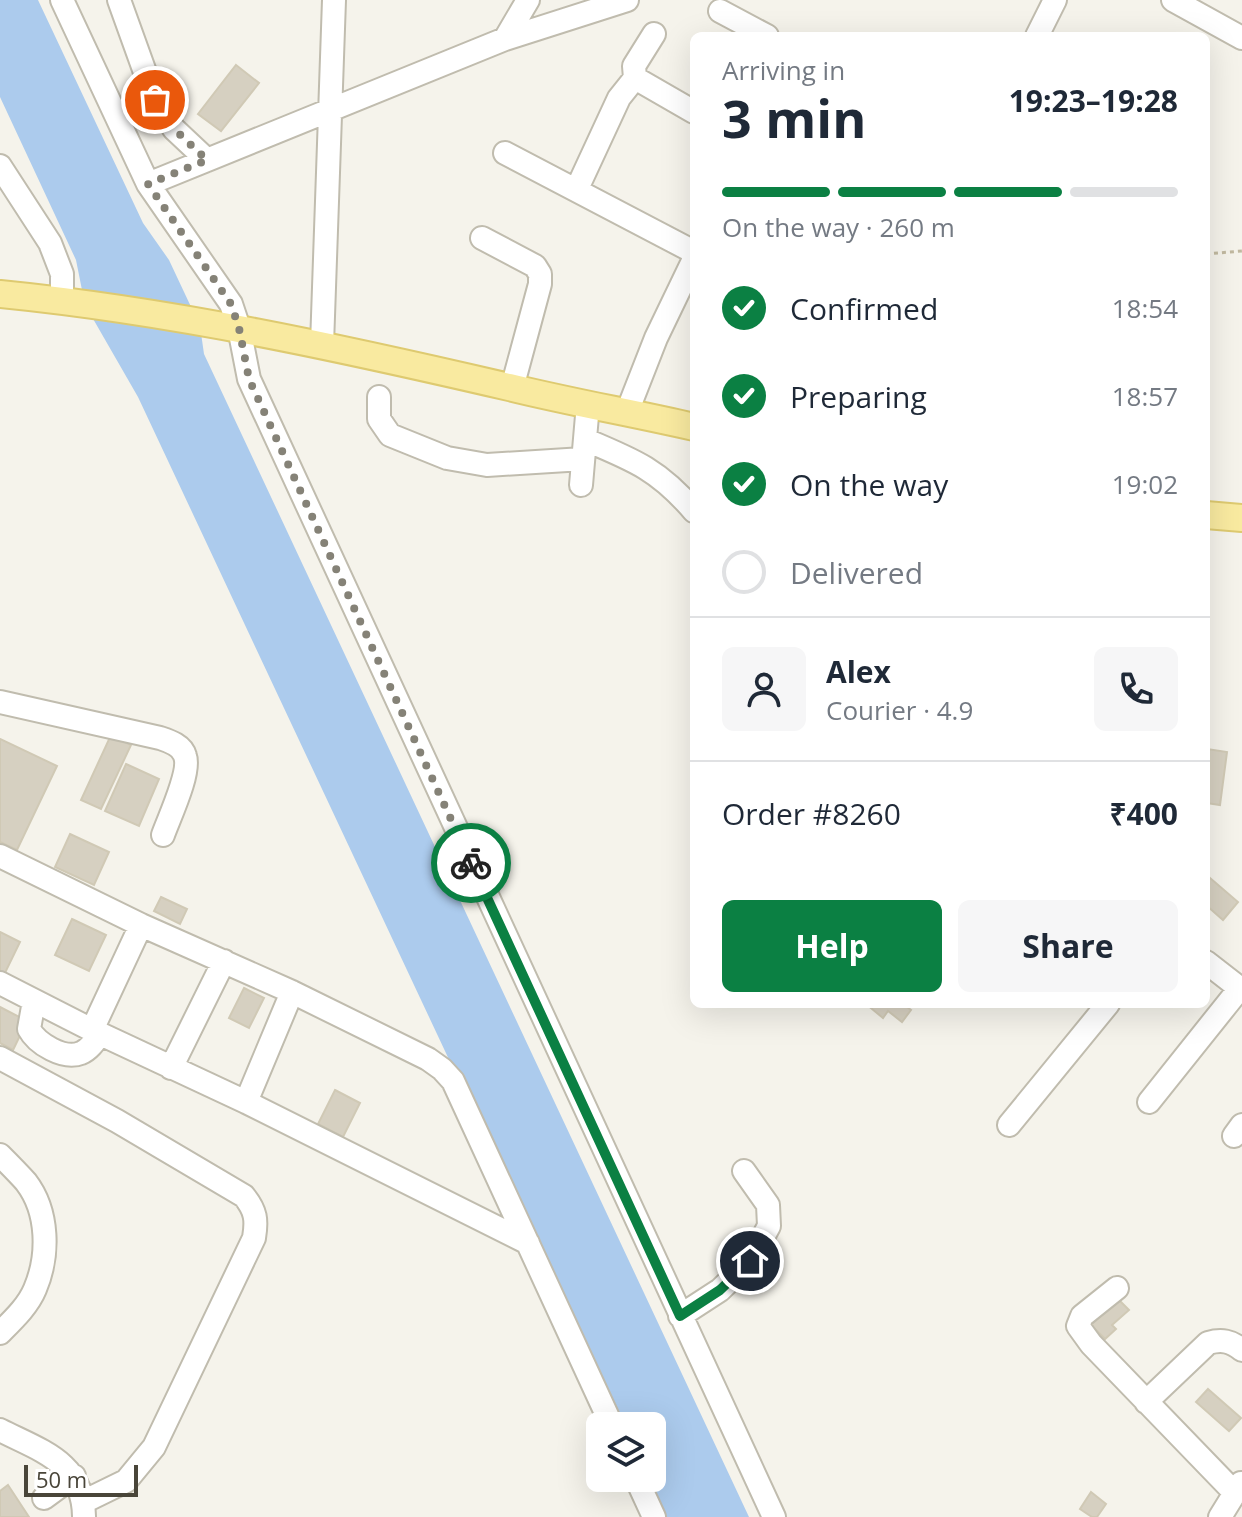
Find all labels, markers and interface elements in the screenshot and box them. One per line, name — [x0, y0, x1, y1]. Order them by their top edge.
text: Arriving in — [722, 52, 845, 88]
pin — [121, 66, 189, 134]
icon: bag — [133, 78, 177, 122]
text: 19:23–19:28 — [1009, 80, 1178, 121]
text: 3 min — [722, 82, 866, 153]
text: On the way · 260 m — [722, 209, 955, 245]
icon: check — [722, 286, 766, 330]
text: Confirmed — [790, 288, 938, 329]
text: 18:54 — [1112, 290, 1178, 326]
icon: check — [722, 374, 766, 418]
text: Preparing — [790, 376, 927, 417]
text: 18:57 — [1112, 378, 1178, 414]
icon: check — [722, 462, 766, 506]
text: On the way — [790, 464, 948, 505]
text: 19:02 — [1112, 466, 1178, 502]
text: Delivered — [790, 552, 923, 593]
button: person — [722, 647, 806, 731]
button: phone — [1094, 647, 1178, 731]
text: Alex — [826, 651, 891, 692]
text: Courier · 4.9 — [826, 692, 973, 728]
text: Order #8260 — [722, 793, 901, 834]
text: ₹400 — [1109, 793, 1178, 834]
courier — [431, 823, 511, 903]
icon: bike — [449, 841, 493, 885]
button: Help — [722, 900, 942, 992]
button: Share — [958, 900, 1178, 992]
pin — [716, 1227, 784, 1295]
icon: home — [728, 1239, 772, 1283]
map controls — [586, 1412, 666, 1492]
button: layers — [586, 1412, 666, 1492]
scale bar — [24, 1461, 138, 1497]
text: 50 m — [36, 1464, 87, 1494]

